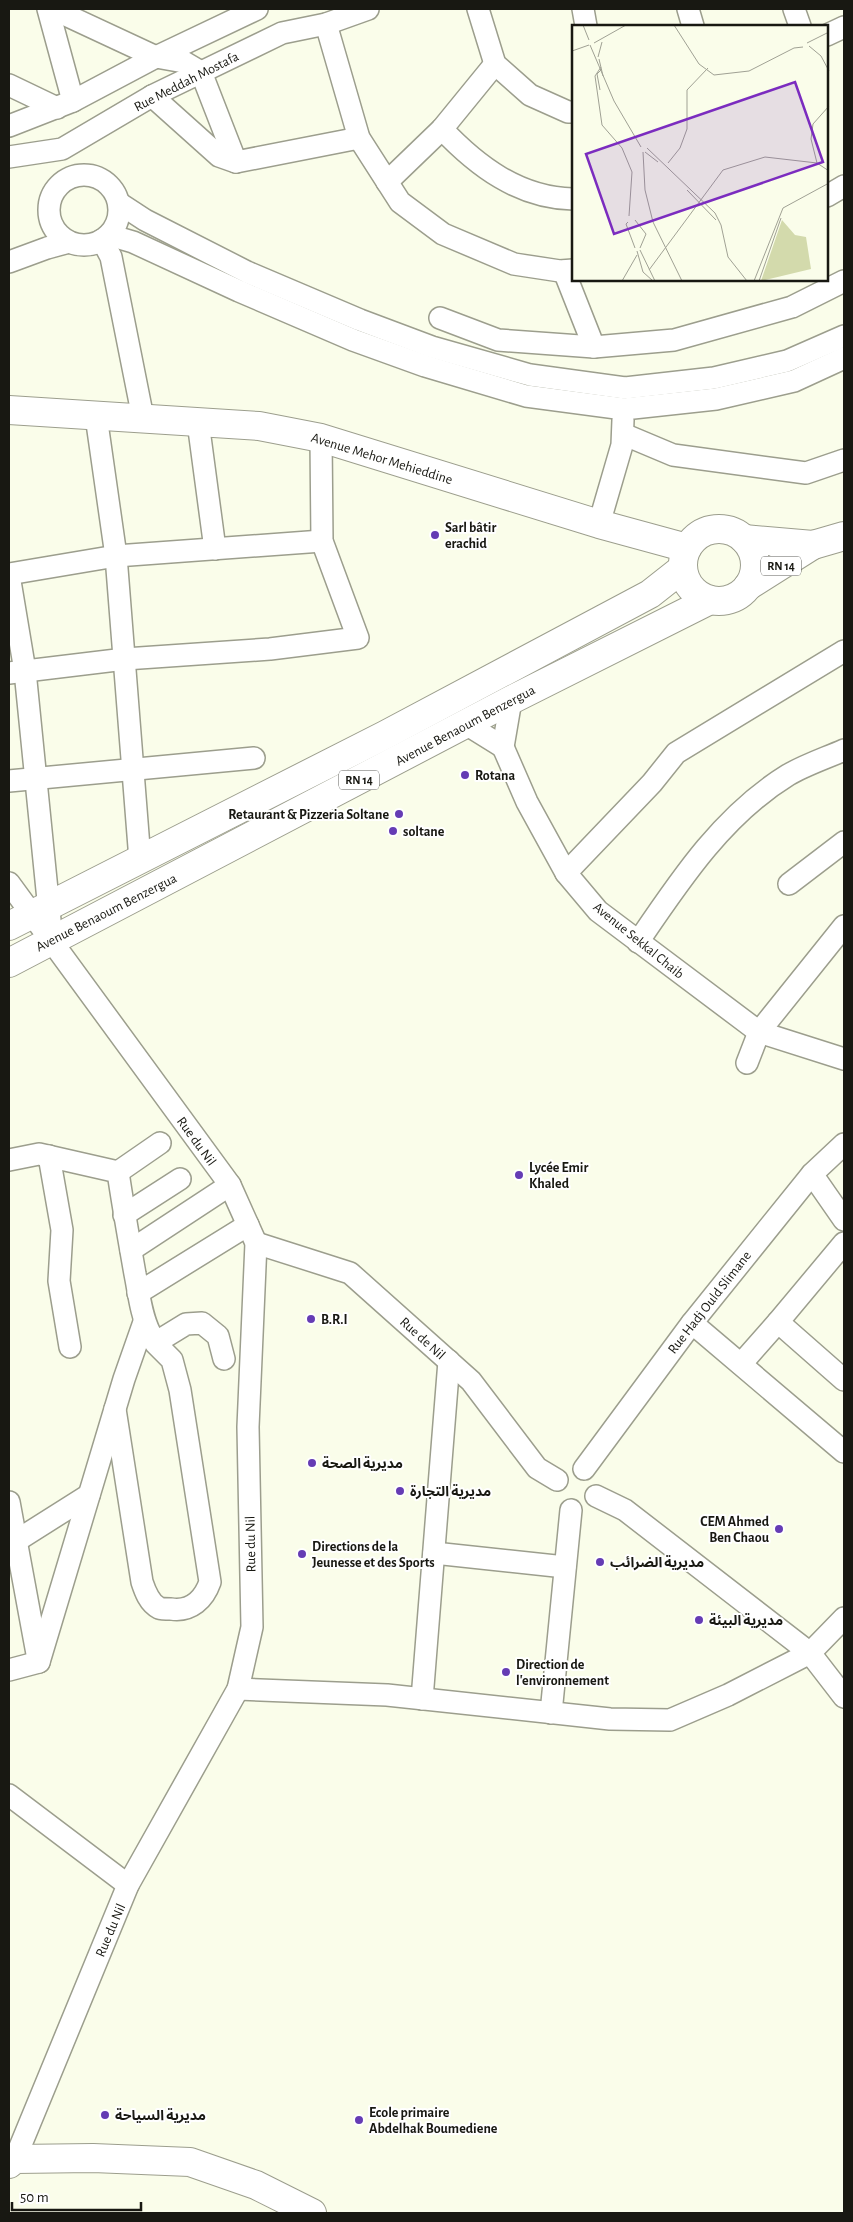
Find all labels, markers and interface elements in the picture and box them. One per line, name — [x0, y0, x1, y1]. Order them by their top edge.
inset map — [572, 25, 828, 281]
street label: Rue Meddah Mostafa — [132, 49, 241, 114]
street label: Avenue Mehor Mehieddine — [309, 431, 454, 487]
place label: Sarl bâtir erachid — [445, 521, 496, 551]
marker: Sarl bâtir erachid — [429, 529, 441, 541]
road number: RN 14 — [761, 556, 801, 576]
street label: Avenue Benaoum Benzergua — [393, 683, 538, 769]
marker: Rotana — [459, 769, 471, 781]
place label: Rotana — [475, 769, 516, 783]
road number: RN 14 — [339, 770, 379, 790]
place label: Retaurant & Pizzeria Soltane — [228, 808, 389, 822]
marker: Retaurant & Pizzeria Soltane — [393, 808, 405, 820]
marker: soltane — [387, 825, 399, 837]
place label: soltane — [403, 825, 445, 839]
street label: Avenue Benaoum Benzergua — [34, 871, 180, 955]
street label: Avenue Sekkal Chaib — [590, 900, 686, 982]
street label: Rue du Nil — [174, 1115, 218, 1169]
place label: Lycée Emir Khaled — [529, 1161, 588, 1191]
marker: Lycée Emir Khaled — [513, 1169, 525, 1181]
street label: Rue Hadj Ould Slimane — [665, 1249, 754, 1357]
marker: B.R.I — [305, 1313, 317, 1325]
place label: B.R.I — [321, 1313, 348, 1327]
street label: Rue de Nil — [397, 1315, 448, 1363]
place label: مديرية الصحة — [322, 1456, 403, 1472]
marker: مديرية الصحة — [306, 1457, 318, 1469]
place label: مديرية التجارة — [410, 1484, 491, 1500]
marker: مديرية التجارة — [394, 1485, 406, 1497]
place label: CEM Ahmed Ben Chaou — [700, 1515, 770, 1545]
street label: Rue du Nil — [244, 1516, 258, 1572]
marker: CEM Ahmed Ben Chaou — [773, 1523, 785, 1535]
place label: Directions de la Jeunesse et des Sports — [312, 1540, 435, 1570]
marker: Directions de la Jeunesse et des Sports — [296, 1548, 308, 1560]
place label: مديرية الضرائب — [610, 1555, 704, 1571]
marker: مديرية الضرائب — [594, 1556, 606, 1568]
place label: مديرية البيئة — [709, 1613, 783, 1629]
marker: مديرية البيئة — [693, 1614, 705, 1626]
place label: Direction de l'environnement — [516, 1658, 609, 1688]
marker: Direction de l'environnement — [500, 1666, 512, 1678]
street label: Rue du Nil — [93, 1902, 128, 1959]
place label: Ecole primaire Abdelhak Boumediene — [369, 2106, 498, 2136]
place label: مديرية السياحة — [115, 2108, 206, 2124]
marker: مديرية السياحة — [99, 2109, 111, 2121]
marker: Ecole primaire Abdelhak Boumediene — [353, 2114, 365, 2126]
scale bar — [12, 2180, 141, 2212]
text: 50 m — [20, 2190, 49, 2205]

